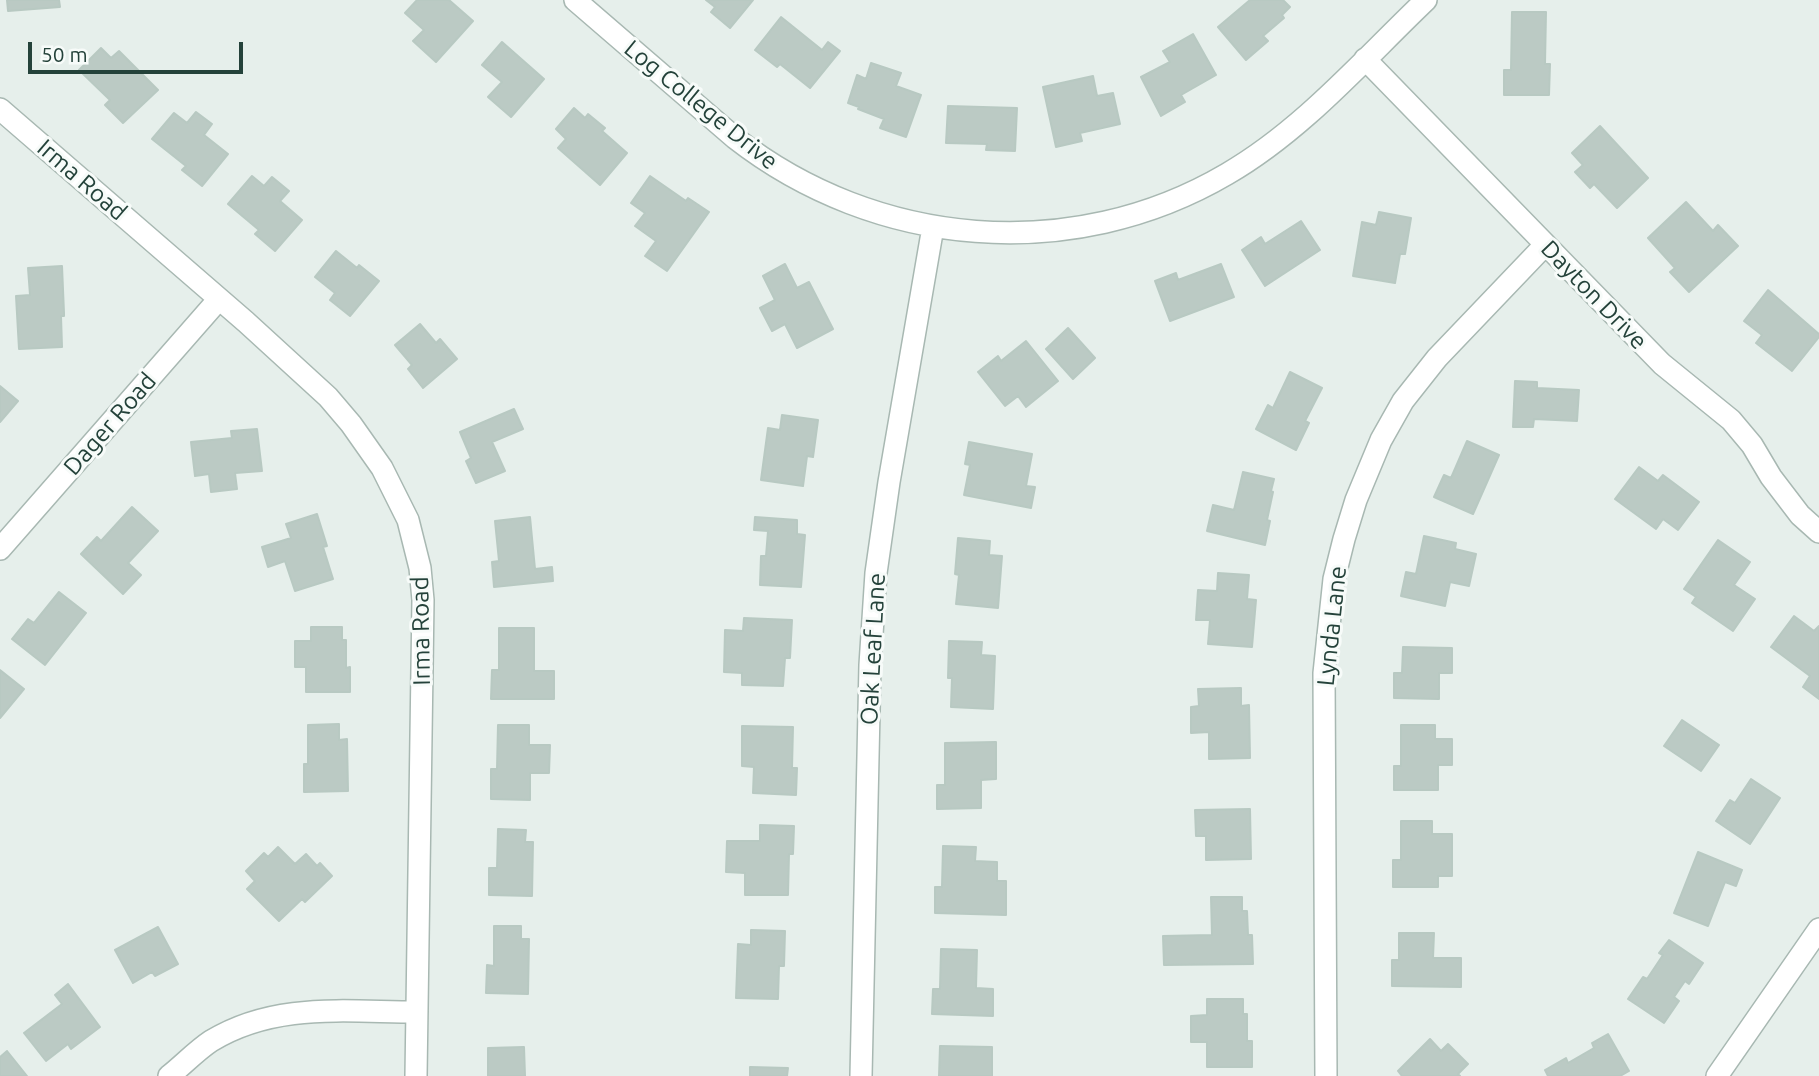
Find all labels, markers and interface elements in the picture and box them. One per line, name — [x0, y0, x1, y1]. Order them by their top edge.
scale bar — [32, 28, 247, 72]
street label: Log College Drive — [618, 34, 784, 176]
text: 50 m — [41, 42, 88, 66]
street label: Irma Road — [31, 133, 133, 227]
street label: Dayton Drive — [1535, 235, 1653, 355]
street label: Dager Road — [58, 367, 162, 481]
street label: Lynda Lane — [1311, 565, 1353, 687]
street label: Oak Leaf Lane — [855, 572, 891, 726]
street label: Irma Road — [406, 576, 436, 686]

